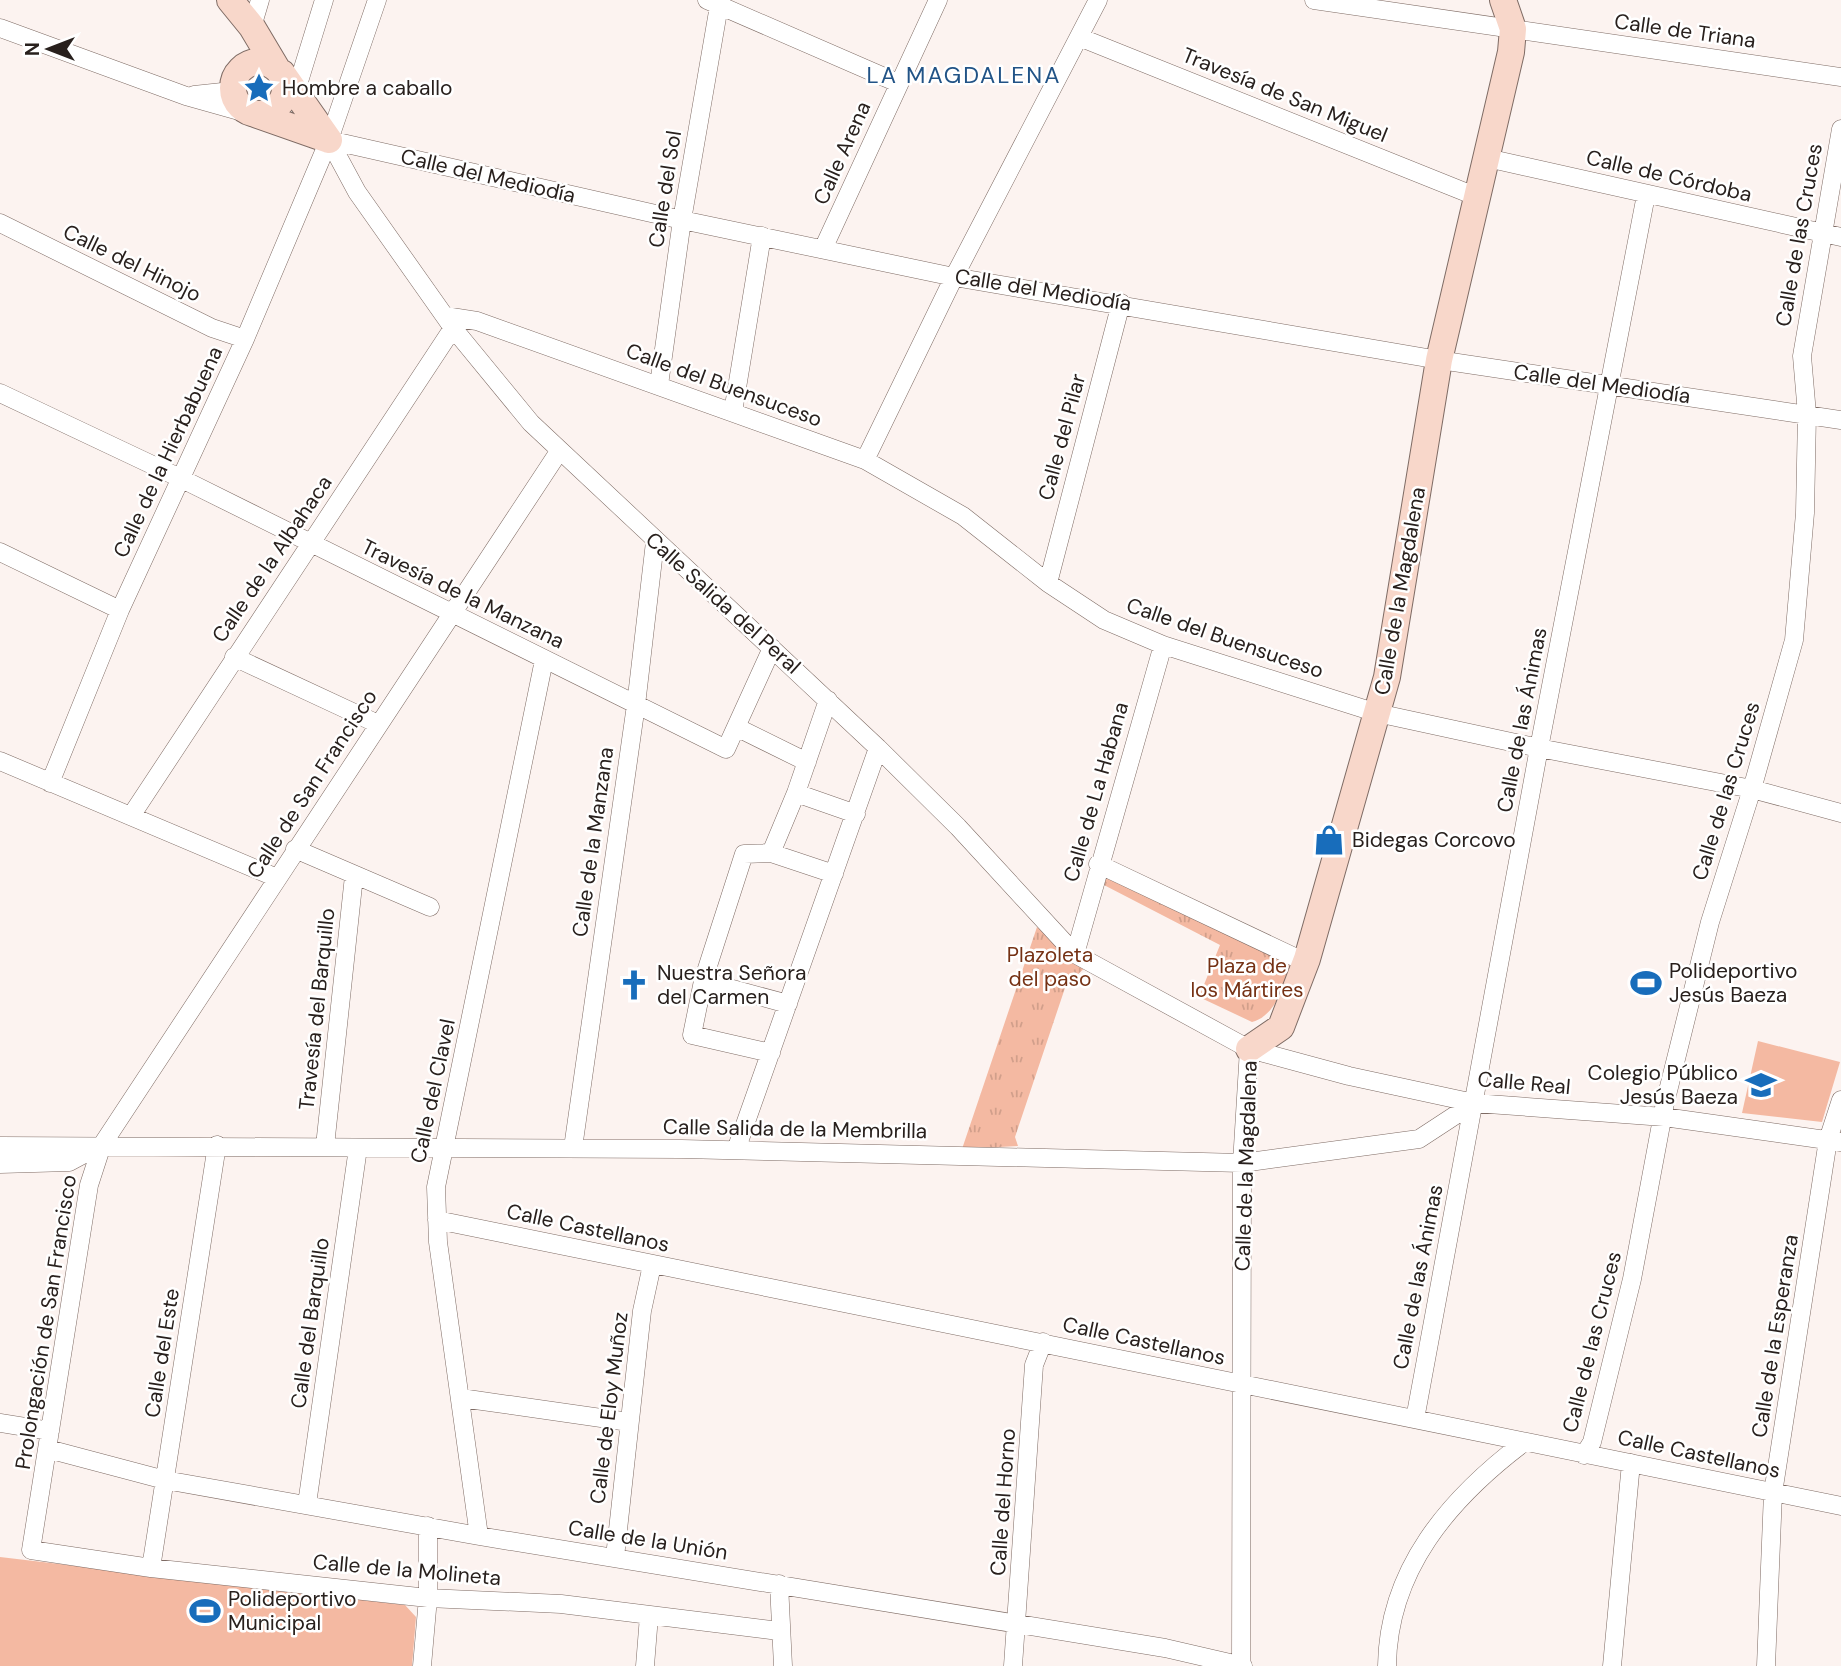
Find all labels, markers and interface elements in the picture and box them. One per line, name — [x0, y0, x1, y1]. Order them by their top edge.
street label: Calle de Triana — [1613, 7, 1757, 55]
north arrow — [14, 14, 84, 84]
street label: Travesía de San Miguel — [1178, 41, 1392, 149]
text: N — [20, 42, 45, 56]
district label: LA MAGDALENA — [867, 60, 1061, 90]
place icon: Hombre a caballo — [242, 71, 276, 105]
place label: Hombre a caballo — [282, 74, 452, 102]
street label: Calle Arena — [807, 97, 877, 209]
street label: Calle del Sol — [642, 129, 688, 249]
street label: Calle de las Cruces — [1769, 141, 1829, 329]
street label: Calle del Mediodía — [398, 142, 578, 210]
street label: Calle de Córdoba — [1583, 143, 1755, 209]
street label: Calle del Hinojo — [58, 218, 206, 308]
street label: Calle del Mediodía — [953, 262, 1133, 318]
street label: Calle del Buensuceso — [622, 336, 826, 434]
street label: Calle de la Hierbabuena — [107, 342, 229, 562]
street label: Calle del Mediodía — [1512, 358, 1692, 410]
street label: Calle del Pilar — [1032, 370, 1092, 503]
street label: Calle de la Albahaca — [206, 470, 338, 648]
street label: Calle de la Magdalena — [1368, 485, 1432, 697]
street label: Calle Salida del Peral — [639, 526, 807, 680]
street label: Travesía de la Manzana — [357, 533, 569, 655]
street label: Calle del Buensuceso — [1123, 591, 1327, 685]
street label: Calle de las Ánimas — [1490, 625, 1554, 815]
street label: Calle de San Francisco — [240, 684, 384, 884]
street label: Calle de las Cruces — [1685, 698, 1767, 884]
street label: Calle de La Habana — [1057, 699, 1135, 885]
street label: Calle de la Manzana — [566, 745, 620, 939]
shop icon: Bidegas Corcovo — [1312, 823, 1346, 857]
place label: Bidegas Corcovo — [1352, 826, 1516, 854]
street label: Travesía del Barquillo — [292, 907, 342, 1111]
park label: Plazoleta del paso — [1007, 941, 1093, 993]
park label: Plaza de los Mártires — [1190, 952, 1304, 1004]
place label: Polideportivo Jesús Baeza — [1669, 957, 1797, 1009]
place label: Nuestra Señora del Carmen — [657, 959, 806, 1011]
sports icon: Polideportivo Jesús Baeza — [1629, 966, 1663, 1000]
church icon: Nuestra Señora del Carmen — [617, 968, 651, 1002]
street label: Calle del Clavel — [404, 1016, 462, 1166]
place label: Colegio Público Jesús Baeza — [1588, 1059, 1738, 1111]
street label: Calle de la Magdalena — [1228, 1060, 1264, 1272]
street label: Calle Real — [1476, 1065, 1572, 1101]
school or university icon: Colegio Público Jesús Baeza — [1744, 1068, 1778, 1102]
street label: Calle Salida de la Membrilla — [663, 1113, 927, 1145]
street label: Prolongación de San Francisco — [9, 1173, 83, 1471]
street label: Calle de las Ánimas — [1386, 1182, 1450, 1372]
street label: Calle Castellanos — [504, 1197, 672, 1259]
street label: Calle de la Esperanza — [1745, 1232, 1805, 1440]
street label: Calle del Barquillo — [284, 1236, 336, 1410]
street label: Calle de las Cruces — [1556, 1249, 1628, 1435]
street label: Calle del Este — [138, 1286, 186, 1420]
street label: Calle de Eloy Muñoz — [583, 1310, 635, 1506]
street label: Calle Castellanos — [1060, 1310, 1228, 1372]
street label: Calle Castellanos — [1615, 1423, 1783, 1485]
street label: Calle del Horno — [984, 1427, 1022, 1577]
street label: Calle de la Unión — [566, 1514, 730, 1566]
street label: Calle de la Molineta — [312, 1548, 502, 1592]
place label: Polideportivo Municipal — [228, 1585, 356, 1637]
sports icon: Polideportivo Municipal — [188, 1594, 222, 1628]

